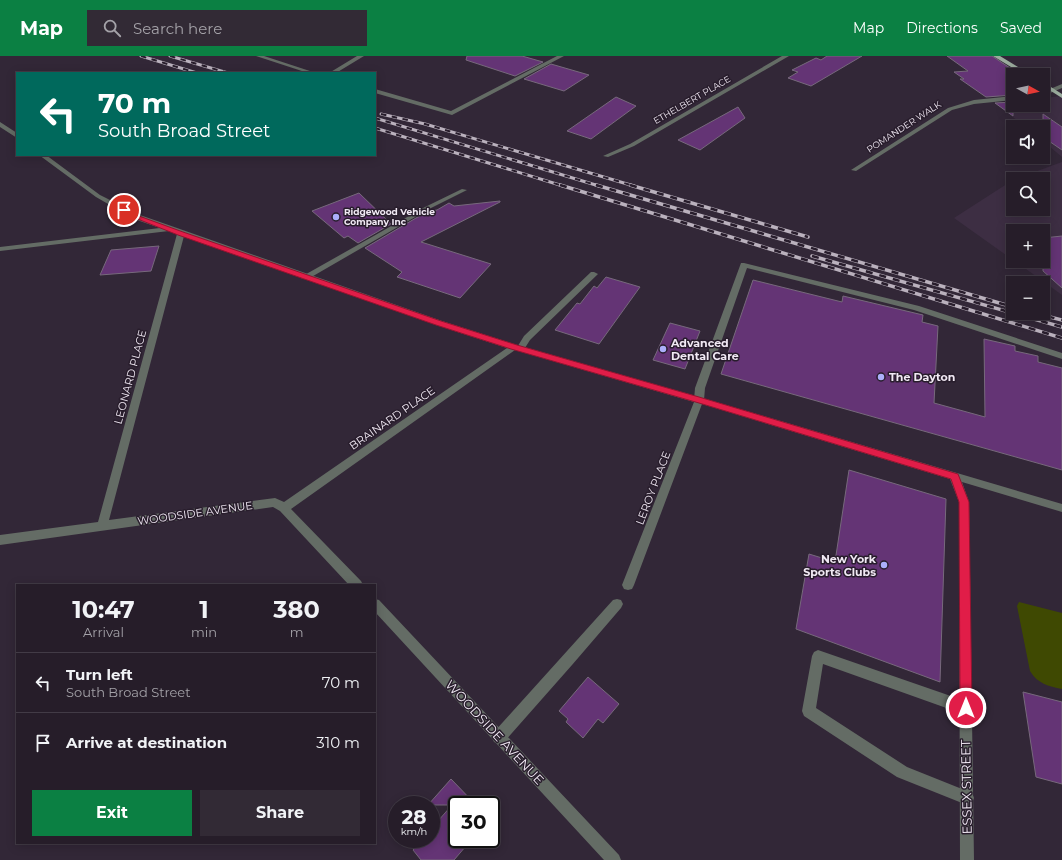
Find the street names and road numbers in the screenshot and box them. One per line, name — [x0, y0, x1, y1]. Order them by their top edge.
street label: ETHELBERT PLACE — [651, 73, 732, 126]
street label: POMANDER WALK — [864, 98, 944, 155]
street label: LEONARD PLACE — [111, 328, 149, 426]
street label: BRAINARD PLACE — [346, 383, 438, 453]
street label: LEROY PLACE — [633, 449, 673, 527]
street label: WOODSIDE AVENUE — [136, 498, 254, 528]
street label: WOODSIDE AVENUE — [442, 676, 548, 788]
street label: ESSEX STREET — [957, 739, 975, 835]

